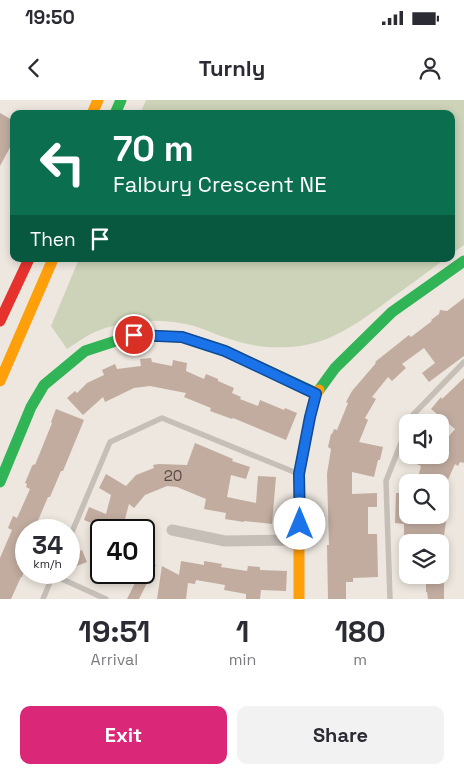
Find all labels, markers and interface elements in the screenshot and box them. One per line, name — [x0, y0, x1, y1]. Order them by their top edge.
text: 19:50 — [25, 5, 75, 30]
icon: back — [20, 54, 48, 82]
text: Turnly — [199, 54, 265, 82]
icon: person — [416, 54, 444, 82]
text: 70 m — [113, 127, 194, 171]
icon: left — [30, 130, 95, 195]
text: Falbury Crescent NE — [113, 170, 327, 198]
icon: arrive — [86, 225, 114, 253]
text: Then — [30, 227, 76, 252]
pin — [113, 314, 155, 356]
icon: arrive — [120, 321, 148, 349]
map controls — [399, 414, 449, 584]
button: sound — [399, 414, 449, 464]
house number: 20 — [164, 466, 182, 485]
button: search — [399, 474, 449, 524]
position arrow — [273, 497, 325, 549]
speed limit sign: 40 — [90, 519, 155, 584]
text: 34 — [32, 529, 63, 561]
button: layers — [399, 534, 449, 584]
text: km/h — [33, 556, 62, 572]
text: 19:51 — [78, 612, 150, 651]
text: 1 — [236, 612, 249, 651]
text: 180 — [335, 612, 386, 651]
text: Arrival — [91, 649, 138, 670]
text: min — [229, 649, 256, 670]
text: m — [353, 649, 367, 670]
button: Exit — [20, 706, 227, 764]
button: Share — [237, 706, 444, 764]

